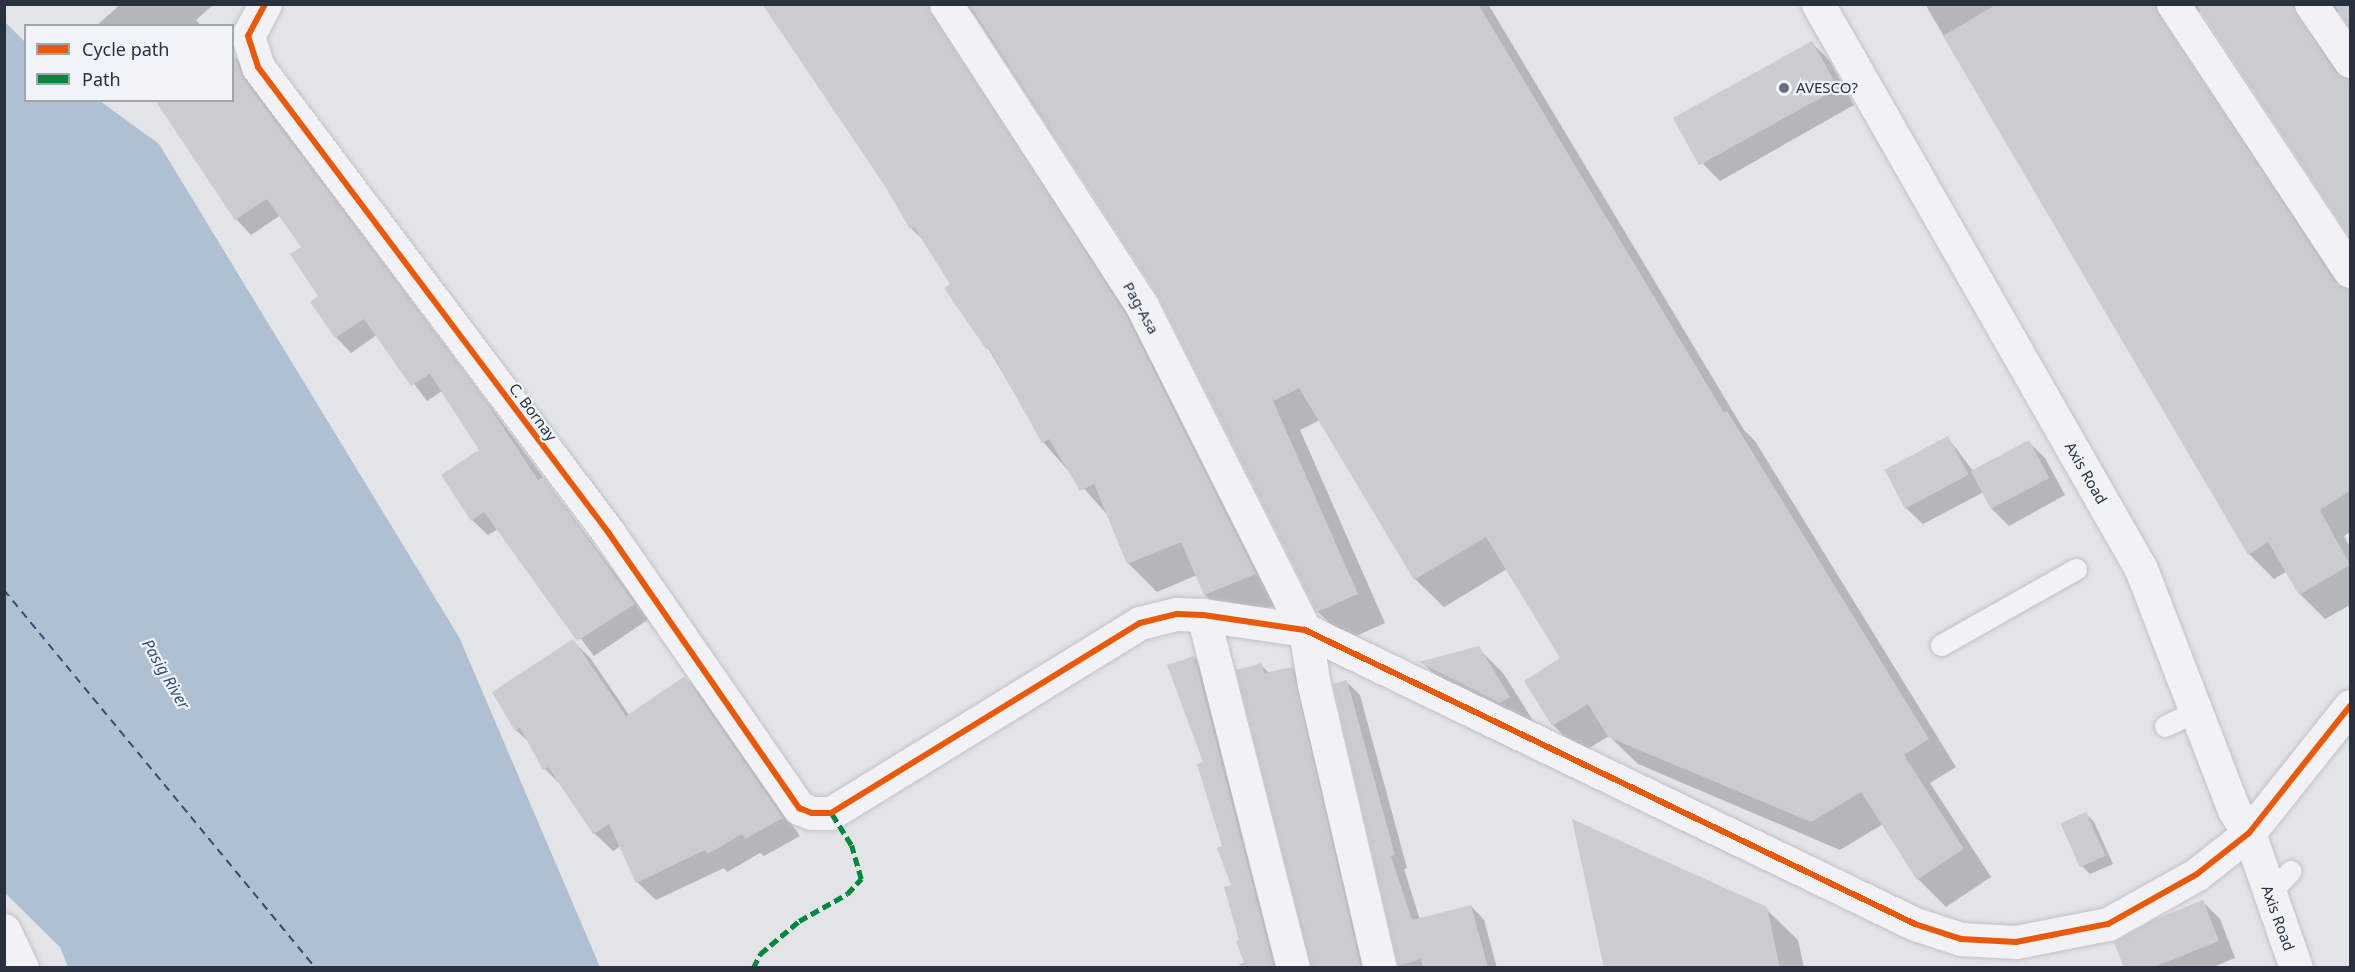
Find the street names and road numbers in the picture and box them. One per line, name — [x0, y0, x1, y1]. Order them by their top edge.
street label: Pag-Asa — [1119, 279, 1163, 337]
street label: C. Bornay — [505, 380, 561, 444]
street label: Axis Road — [2061, 439, 2111, 507]
street label: Axis Road — [2258, 883, 2298, 953]

